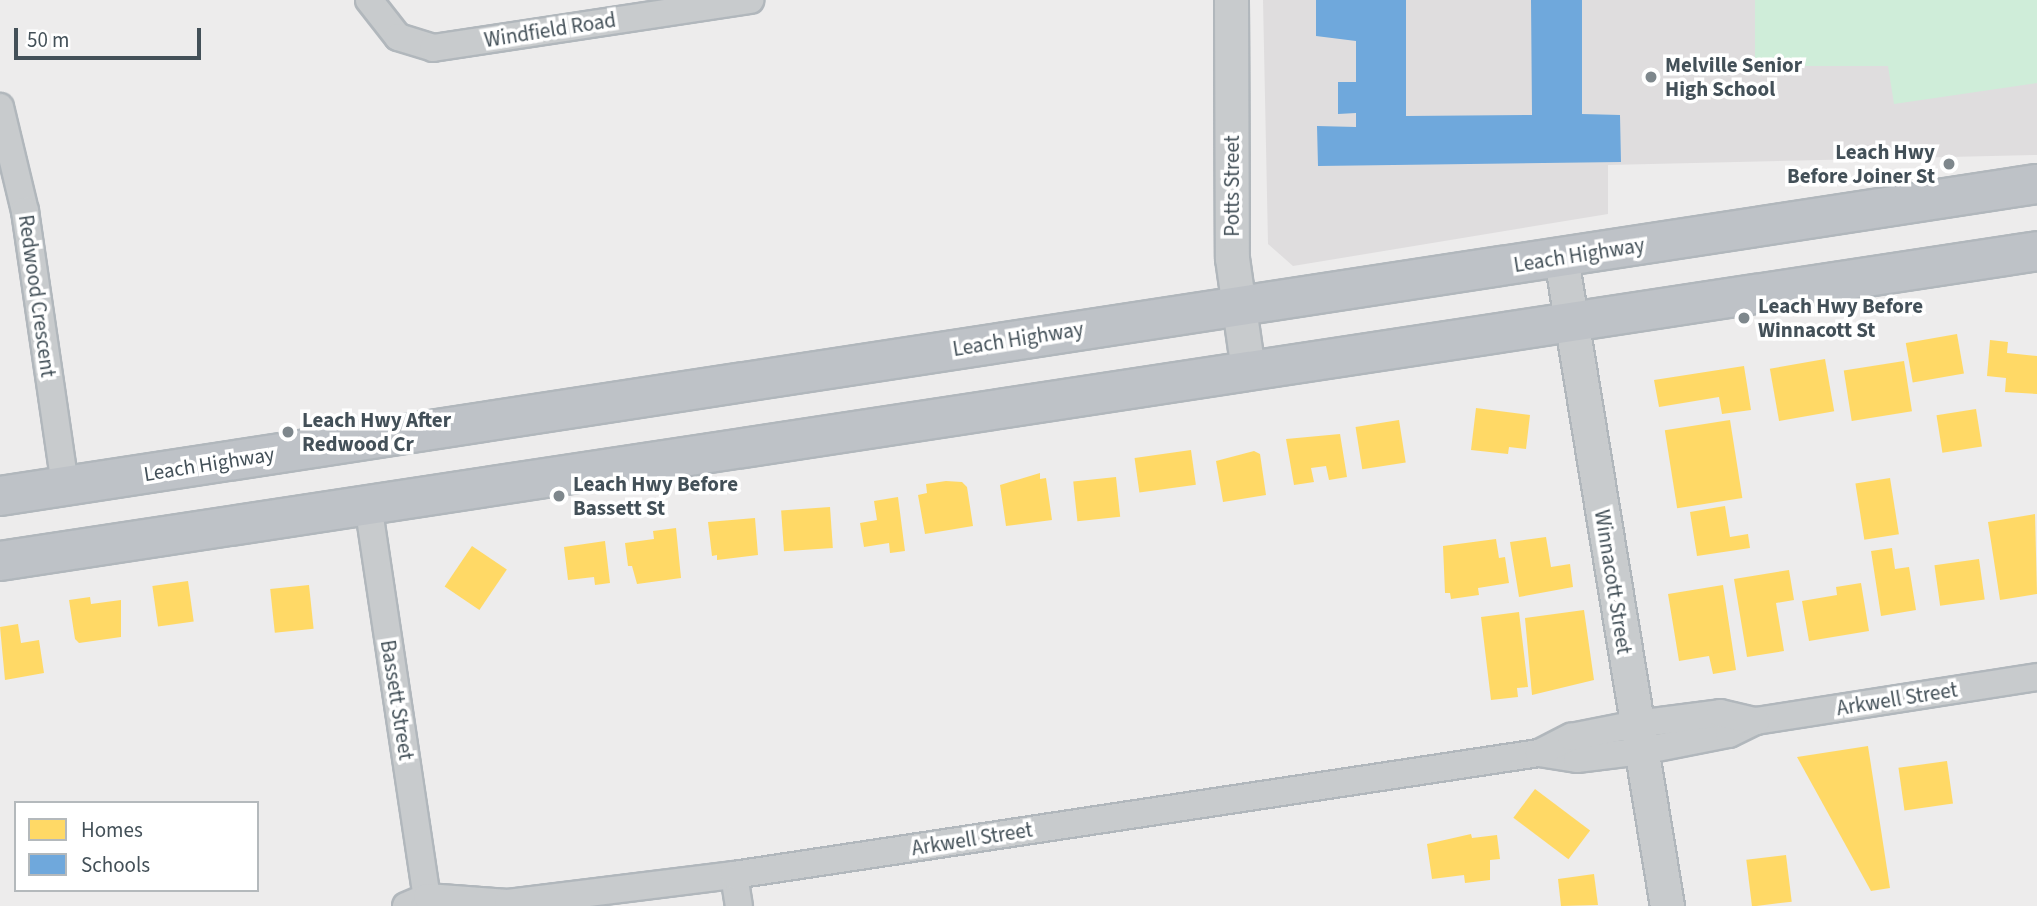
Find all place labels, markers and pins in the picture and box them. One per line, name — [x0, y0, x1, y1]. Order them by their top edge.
place label: Melville Senior High School — [1665, 52, 1802, 102]
marker: Melville Senior High School — [1643, 69, 1659, 85]
place label: Leach Hwy Before Joiner St — [1787, 139, 1935, 189]
marker: Leach Hwy Before Joiner St — [1941, 156, 1957, 172]
place label: Leach Hwy Before Winnacott St — [1758, 293, 1923, 343]
marker: Leach Hwy Before Winnacott St — [1736, 310, 1752, 326]
place label: Leach Hwy After Redwood Cr — [302, 407, 451, 457]
marker: Leach Hwy After Redwood Cr — [280, 424, 296, 440]
place label: Leach Hwy Before Bassett St — [573, 471, 738, 521]
marker: Leach Hwy Before Bassett St — [551, 488, 567, 504]

